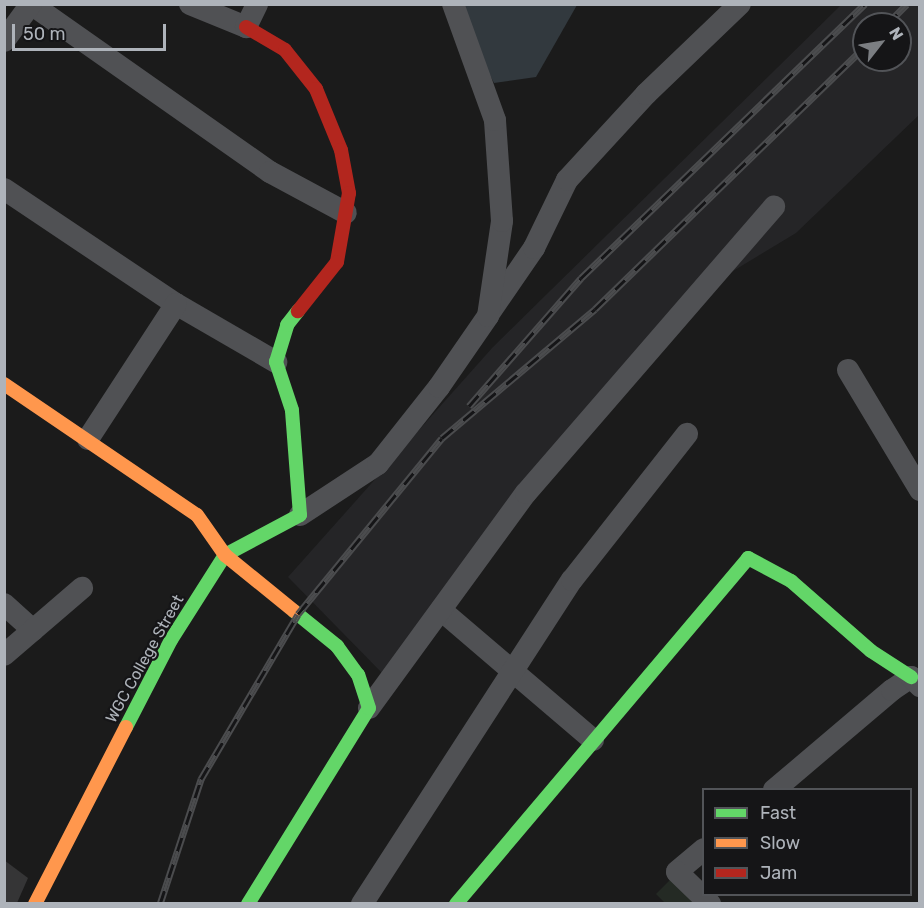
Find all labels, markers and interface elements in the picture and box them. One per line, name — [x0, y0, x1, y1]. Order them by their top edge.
scale bar — [15, 12, 170, 50]
north arrow — [852, 12, 912, 72]
text: 50 m — [23, 23, 66, 45]
text: N — [885, 24, 907, 43]
street label: WGC College Street — [102, 592, 188, 726]
legend — [702, 788, 912, 896]
text: Fast — [760, 802, 796, 824]
text: Slow — [760, 832, 800, 854]
text: Jam — [760, 862, 797, 884]

